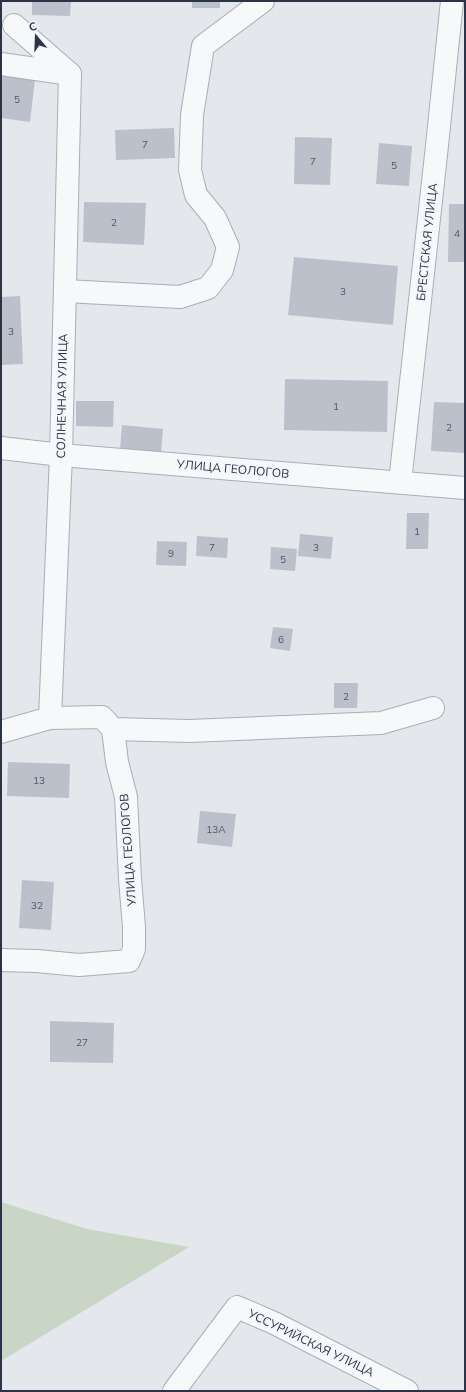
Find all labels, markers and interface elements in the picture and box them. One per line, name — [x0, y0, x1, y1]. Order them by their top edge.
north arrow — [16, 16, 56, 56]
text: С — [27, 19, 39, 34]
house number: 5 — [14, 93, 20, 106]
house number: 7 — [142, 138, 148, 151]
house number: 7 — [310, 155, 316, 168]
house number: 5 — [391, 159, 397, 172]
street label: БРЕСТСКАЯ УЛИЦА — [413, 182, 440, 302]
house number: 2 — [111, 216, 117, 229]
house number: 4 — [454, 227, 460, 240]
house number: 3 — [340, 285, 346, 298]
house number: 3 — [8, 325, 14, 338]
street label: СОЛНЕЧНАЯ УЛИЦА — [53, 333, 70, 459]
house number: 1 — [333, 400, 339, 413]
house number: 2 — [446, 421, 452, 434]
street label: УЛИЦА ГЕОЛОГОВ — [175, 456, 290, 481]
house number: 1 — [414, 525, 420, 538]
house number: 7 — [209, 541, 215, 554]
house number: 3 — [313, 541, 319, 554]
house number: 9 — [168, 547, 174, 560]
house number: 5 — [280, 553, 286, 566]
house number: 6 — [278, 633, 284, 646]
house number: 2 — [343, 690, 349, 703]
house number: 13 — [33, 774, 45, 787]
street label: УЛИЦА ГЕОЛОГОВ — [116, 793, 139, 908]
house number: 13А — [206, 823, 226, 836]
house number: 32 — [31, 899, 43, 912]
house number: 27 — [76, 1036, 88, 1049]
street label: УССУРИЙСКАЯ УЛИЦА — [245, 1305, 377, 1380]

